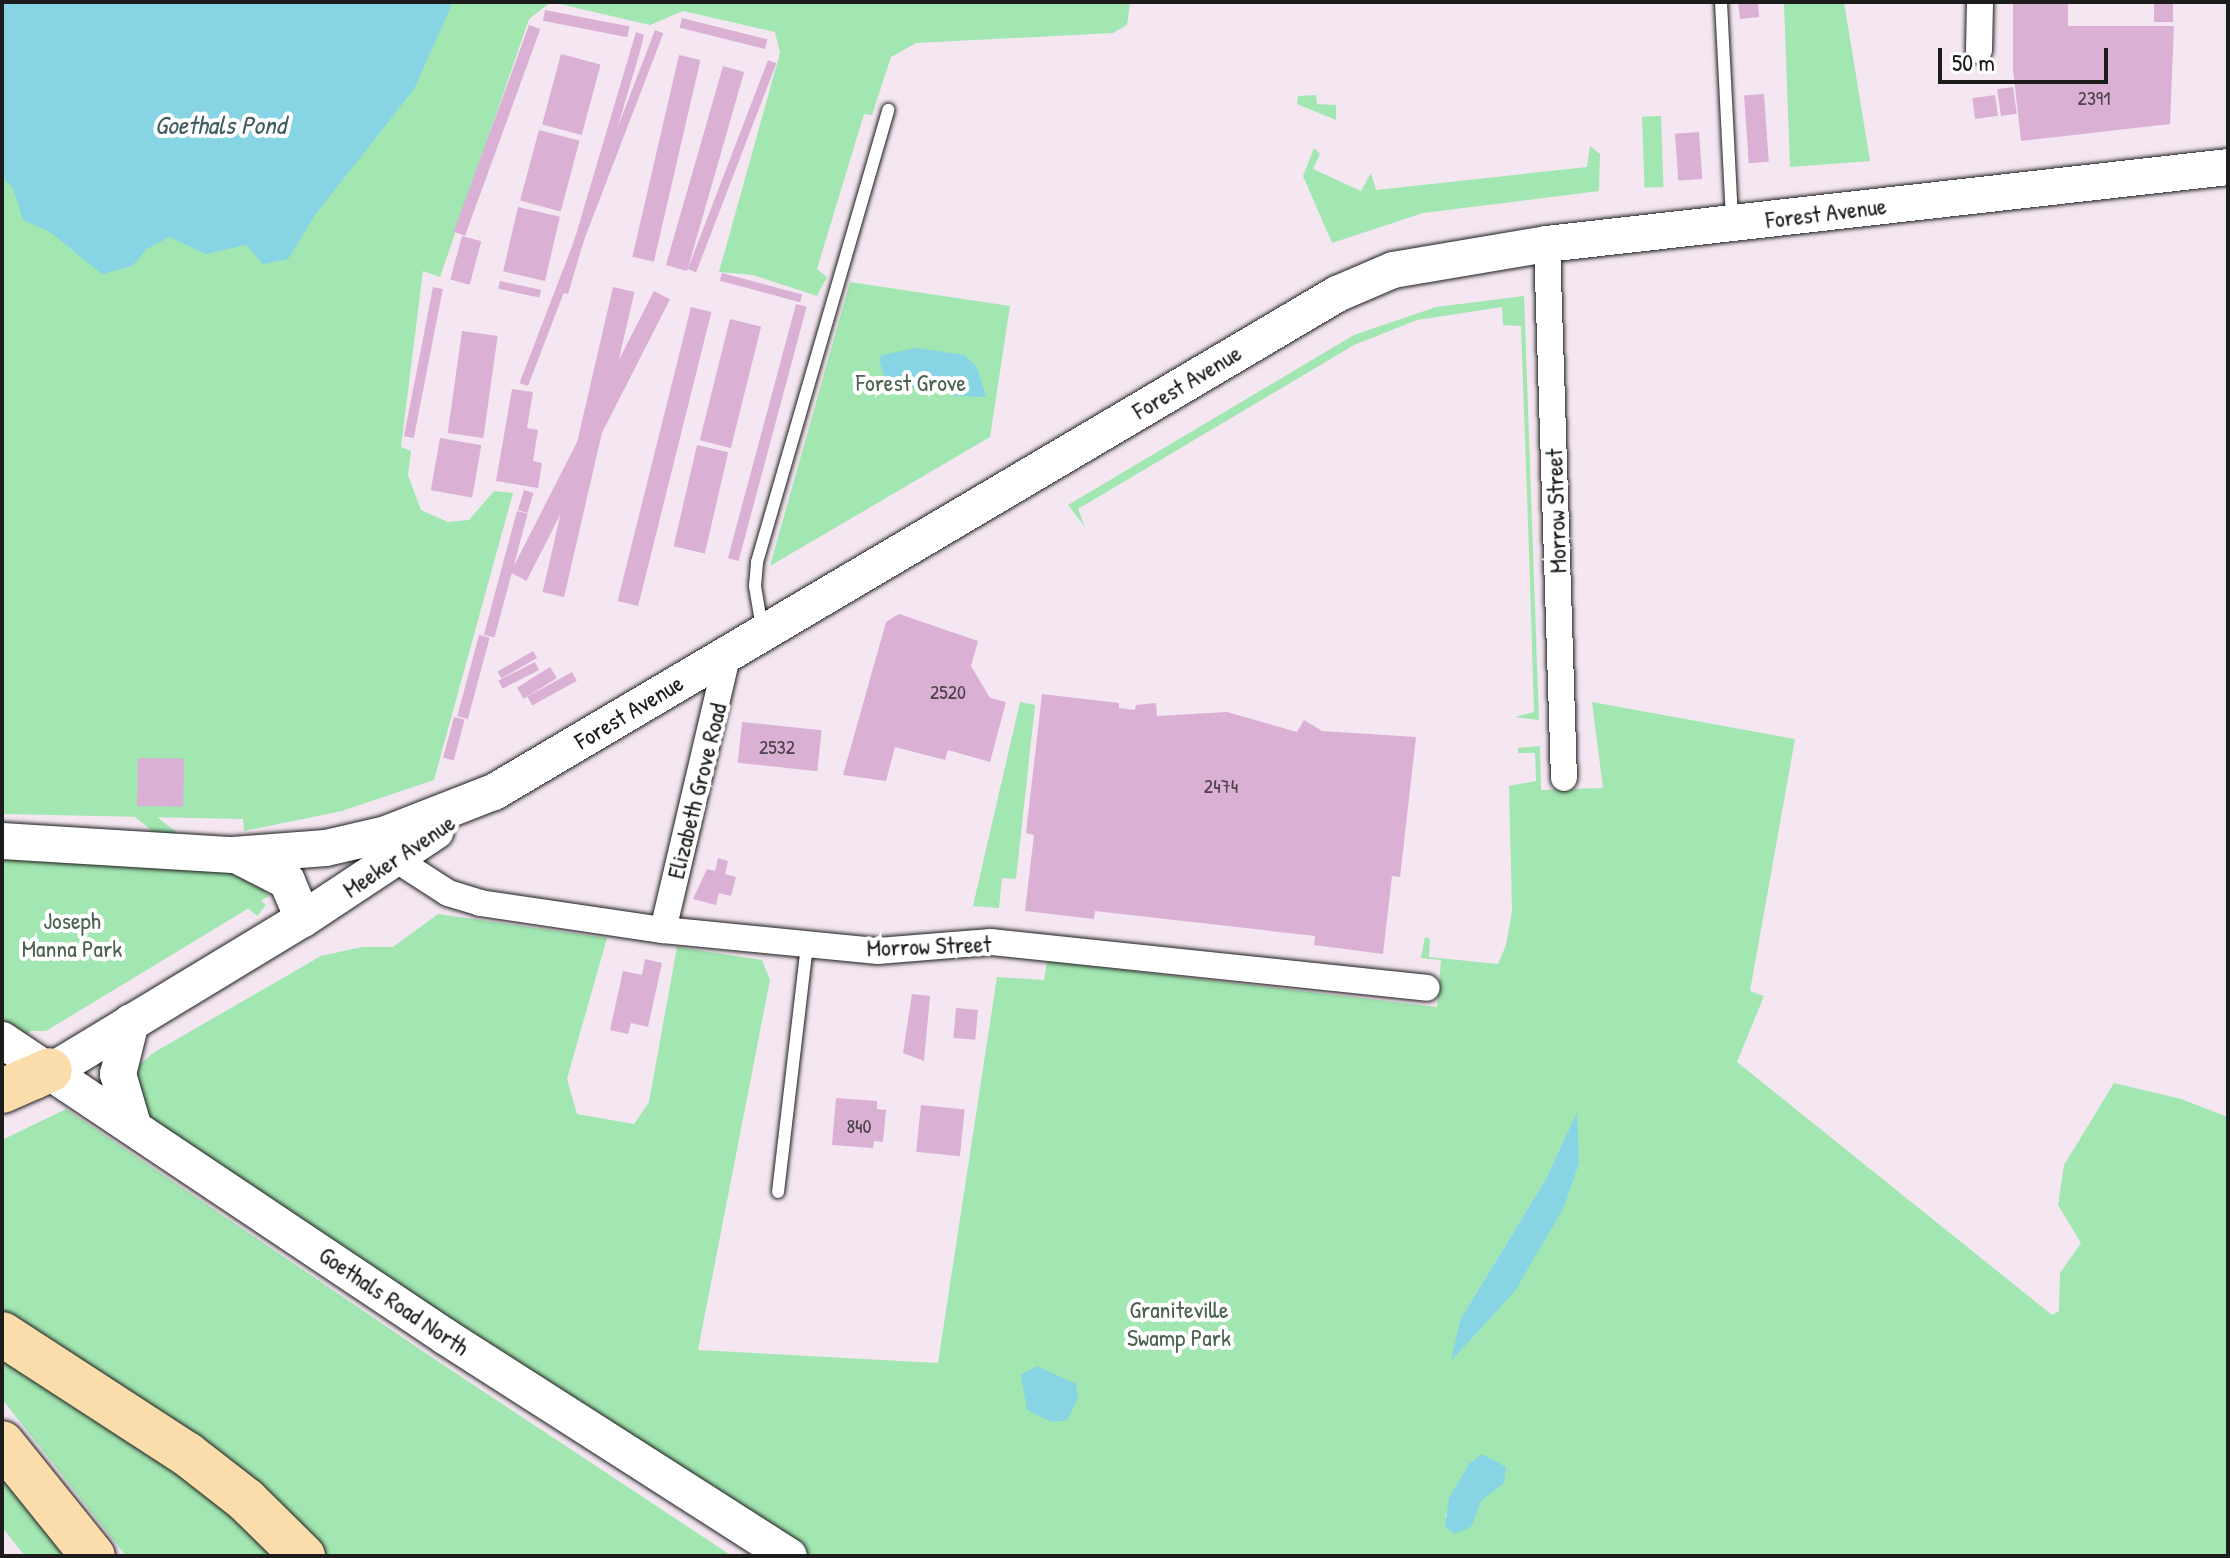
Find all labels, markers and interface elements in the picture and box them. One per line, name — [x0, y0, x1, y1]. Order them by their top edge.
scale bar — [1942, 32, 2112, 82]
text: 50 m — [1952, 46, 1995, 78]
house number: 2391 — [2078, 85, 2110, 109]
water label: Goethals Pond — [154, 109, 286, 141]
street label: Forest Avenue — [1764, 191, 1888, 235]
street label: Forest Avenue — [1128, 338, 1246, 426]
park label: Forest Grove — [856, 369, 966, 397]
street label: Morrow Street — [1539, 448, 1573, 574]
street label: Forest Avenue — [570, 668, 688, 756]
house number: 2520 — [930, 679, 966, 703]
street label: Elizabeth Grove Road — [661, 700, 733, 882]
house number: 2532 — [759, 734, 795, 758]
house number: 2474 — [1204, 773, 1238, 797]
street label: Meeker Avenue — [338, 808, 460, 904]
park label: Joseph Manna Park — [22, 907, 122, 963]
street label: Morrow Street — [866, 929, 992, 963]
house number: 840 — [846, 1113, 872, 1137]
street label: Goethals Road North — [314, 1240, 474, 1362]
park label: Graniteville Swamp Park — [1127, 1296, 1231, 1352]

